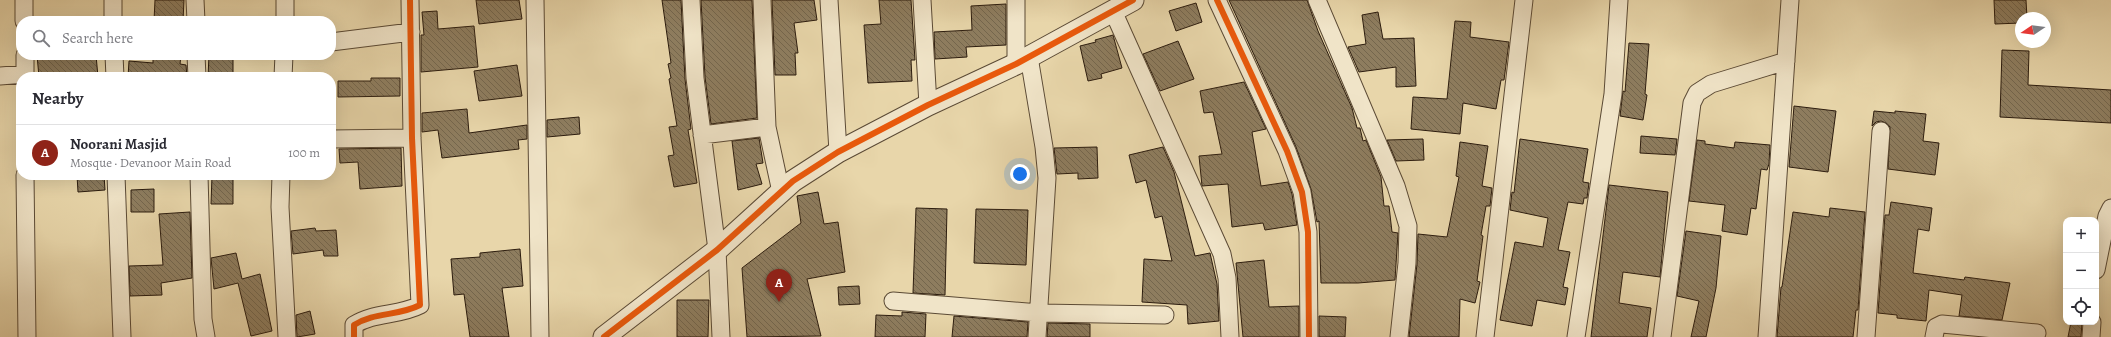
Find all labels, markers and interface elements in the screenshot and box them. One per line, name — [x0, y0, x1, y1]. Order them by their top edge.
north arrow — [2015, 12, 2051, 48]
search box — [16, 16, 336, 60]
icon: search — [30, 27, 52, 49]
text: Search here — [62, 28, 133, 48]
text: Nearby — [32, 87, 83, 110]
text: Noorani Masjid — [70, 134, 167, 154]
text: A — [41, 144, 49, 161]
text: 100 m — [288, 144, 320, 161]
text: Mosque · Devanoor Main Road — [70, 154, 231, 171]
your location — [1010, 164, 1030, 184]
map controls — [2063, 217, 2099, 325]
button: + — [2063, 217, 2099, 253]
button: − — [2063, 253, 2099, 289]
pin: A — [766, 269, 792, 302]
button: locate — [2063, 289, 2099, 325]

